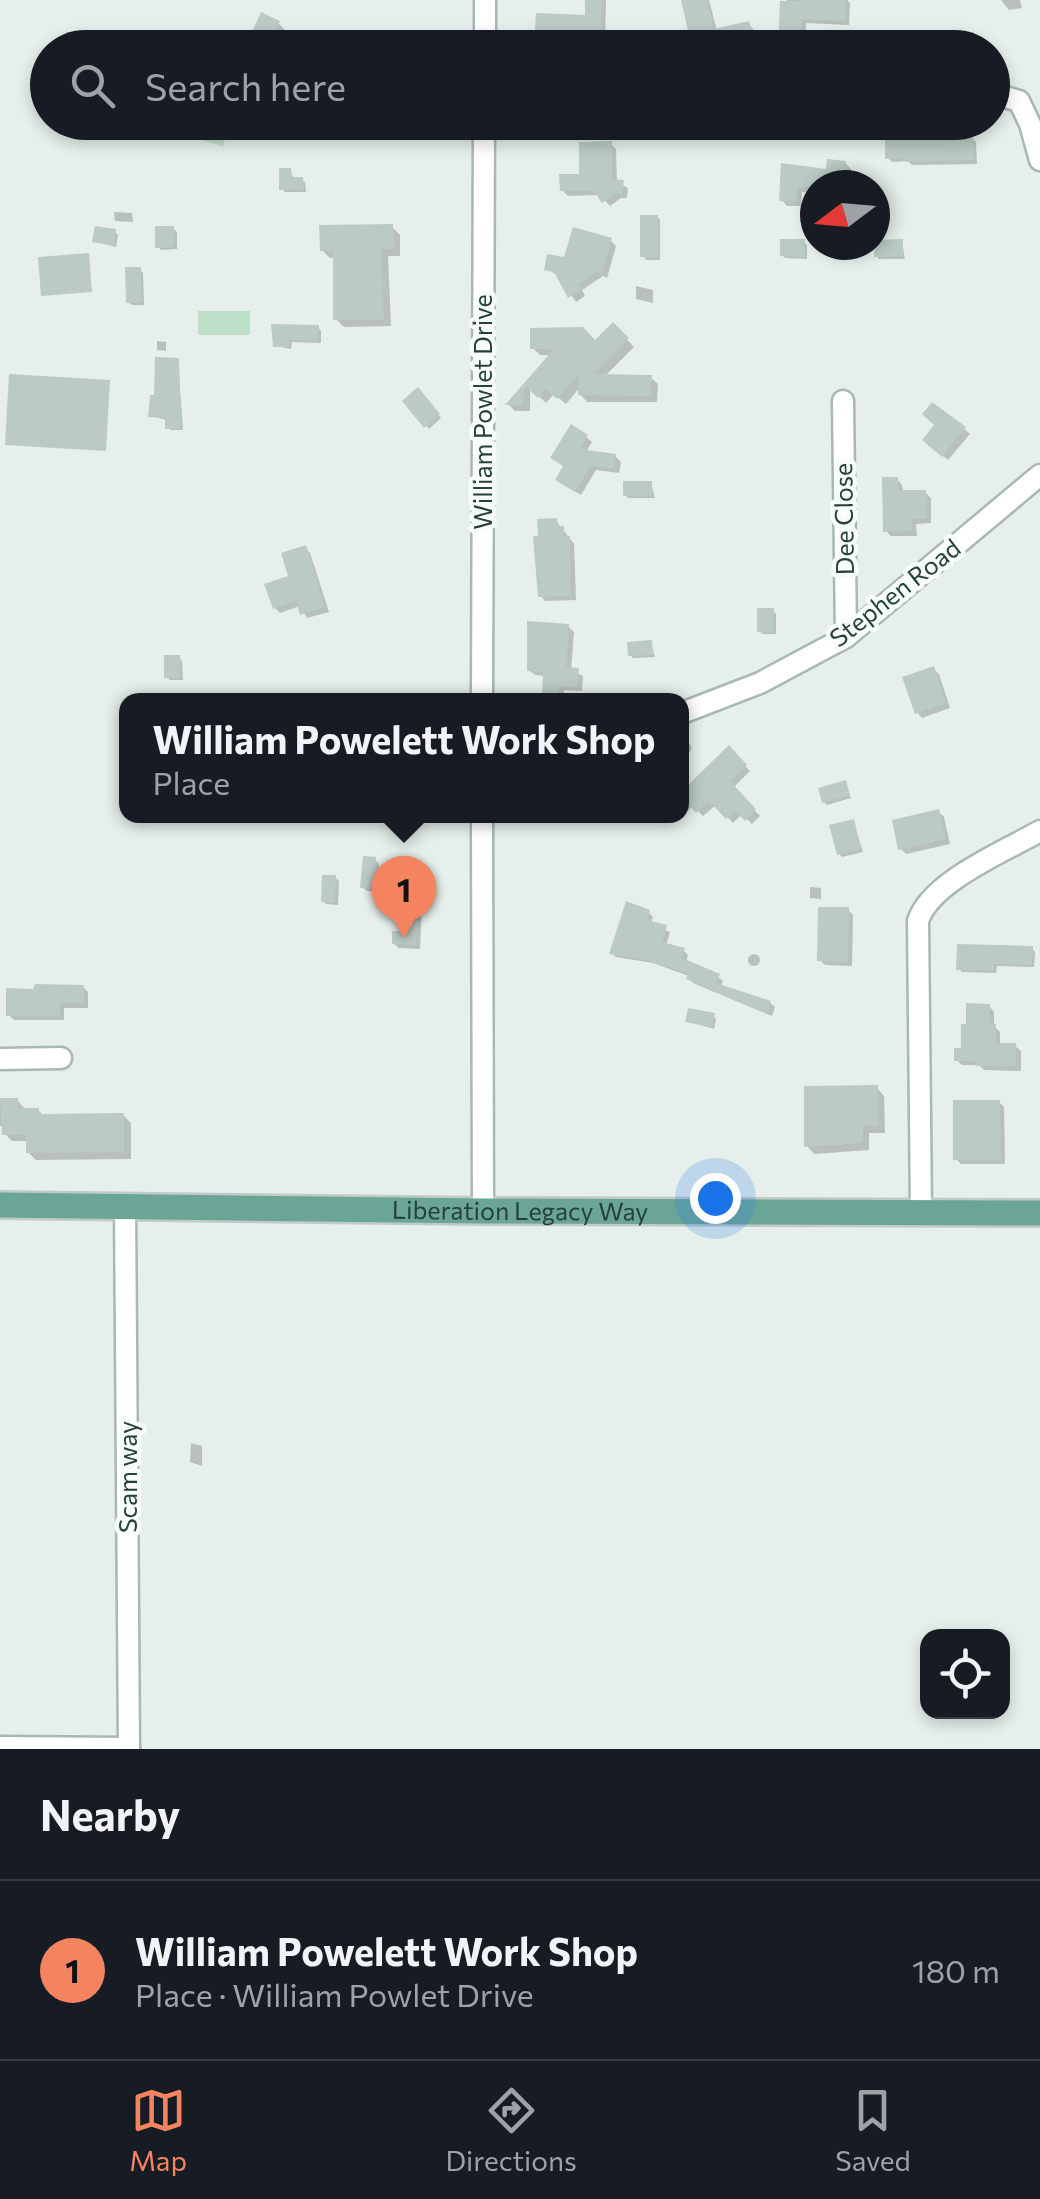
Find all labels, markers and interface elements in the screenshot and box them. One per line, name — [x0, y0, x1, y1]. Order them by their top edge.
search box — [30, 30, 1010, 140]
icon: search — [65, 58, 120, 113]
text: Search here — [145, 62, 346, 109]
north arrow — [800, 170, 890, 260]
street label: William Powlet Drive — [467, 294, 497, 530]
street label: Dee Close — [827, 463, 859, 575]
street label: Stephen Road — [823, 532, 966, 653]
popup — [119, 693, 689, 823]
text: William Powelett Work Shop — [152, 715, 656, 762]
text: Place — [152, 762, 230, 802]
pin: 1 — [372, 856, 436, 938]
your location — [690, 1173, 741, 1224]
street label: Liberation Legacy Way — [392, 1194, 648, 1226]
street label: Scam way — [112, 1421, 142, 1533]
map controls — [920, 1629, 1010, 1719]
button: locate — [920, 1629, 1010, 1719]
text: Nearby — [40, 1788, 180, 1840]
text: William Powelett Work Shop — [135, 1927, 638, 1974]
text: 1 — [65, 1950, 80, 1990]
text: 180 m — [912, 1950, 1000, 1990]
text: Place · William Powlet Drive — [135, 1974, 534, 2014]
tab: Map — [129, 2083, 187, 2177]
tab: Directions — [445, 2083, 577, 2177]
tab: Saved — [835, 2083, 911, 2177]

